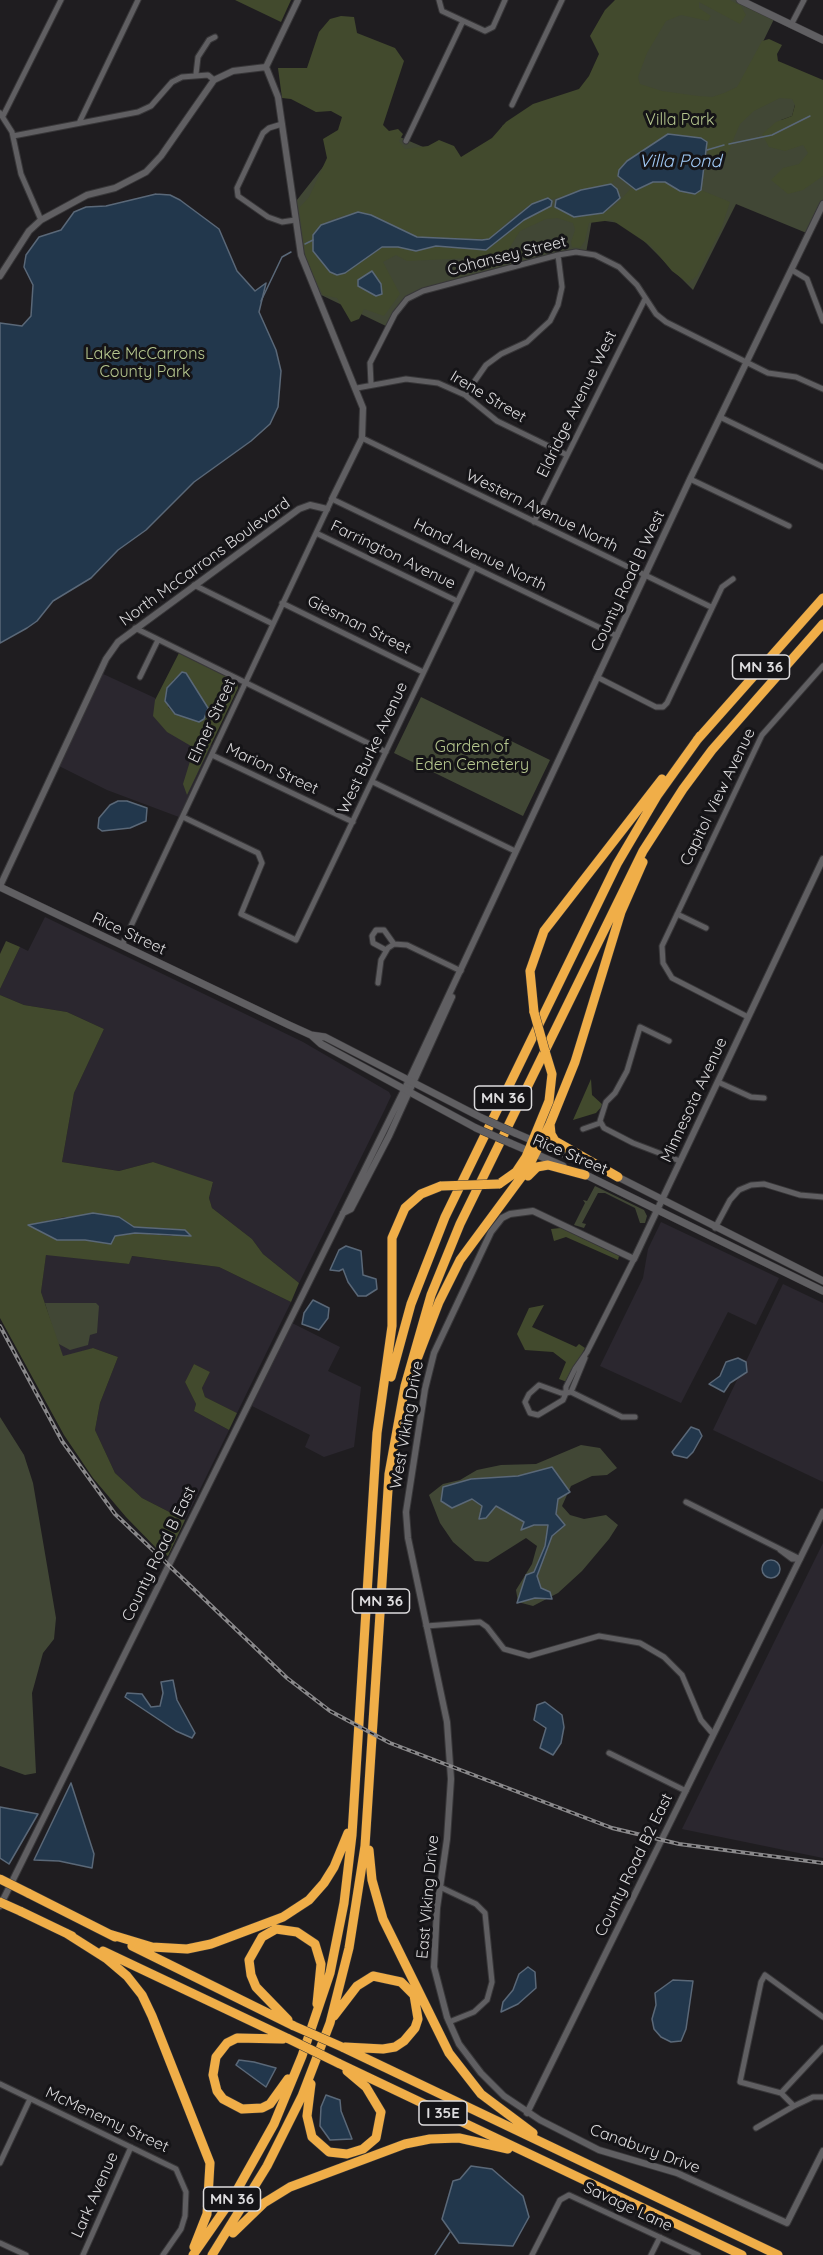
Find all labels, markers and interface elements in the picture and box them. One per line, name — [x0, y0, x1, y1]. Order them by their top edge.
park label: Villa Park — [645, 110, 715, 130]
water label: Villa Pond — [639, 151, 721, 173]
street label: Cohansey Street — [446, 232, 568, 280]
street label: Eldridge Avenue West — [533, 327, 621, 481]
park label: Lake McCarrons County Park — [85, 344, 205, 382]
street label: Irene Street — [447, 367, 529, 427]
street label: Western Avenue North — [463, 466, 621, 556]
street label: North McCarrons Boulevard — [116, 494, 294, 630]
street label: County Road B West — [587, 507, 669, 655]
street label: Hand Avenue North — [410, 514, 550, 596]
street label: Farrington Avenue — [327, 516, 459, 594]
street label: Giesman Street — [304, 592, 414, 658]
road number: MN 36 — [732, 655, 789, 679]
street label: Elmer Street — [184, 676, 240, 766]
street label: West Burke Avenue — [334, 679, 412, 817]
street label: Capitol View Avenue — [676, 725, 760, 869]
park label: Garden of Eden Cemetery — [415, 737, 529, 775]
street label: Marion Street — [223, 739, 321, 799]
street label: Rice Street — [89, 908, 169, 960]
street label: Minnesota Avenue — [657, 1035, 731, 1165]
road number: MN 36 — [474, 1086, 532, 1110]
street label: Rice Street — [530, 1131, 610, 1179]
street label: West Viking Drive — [386, 1359, 428, 1491]
street label: County Road B East — [118, 1483, 200, 1625]
road number: MN 36 — [352, 1589, 410, 1613]
street label: County Road B2 East — [591, 1790, 677, 1940]
street label: East Viking Drive — [413, 1834, 443, 1960]
street label: McMenemy Street — [42, 2083, 172, 2157]
road number: I 35E — [419, 2101, 467, 2125]
street label: Canabury Drive — [587, 2120, 703, 2178]
street label: Lark Avenue — [68, 2149, 122, 2241]
street label: Savage Lane — [580, 2178, 676, 2236]
road number: MN 36 — [204, 2187, 260, 2211]

